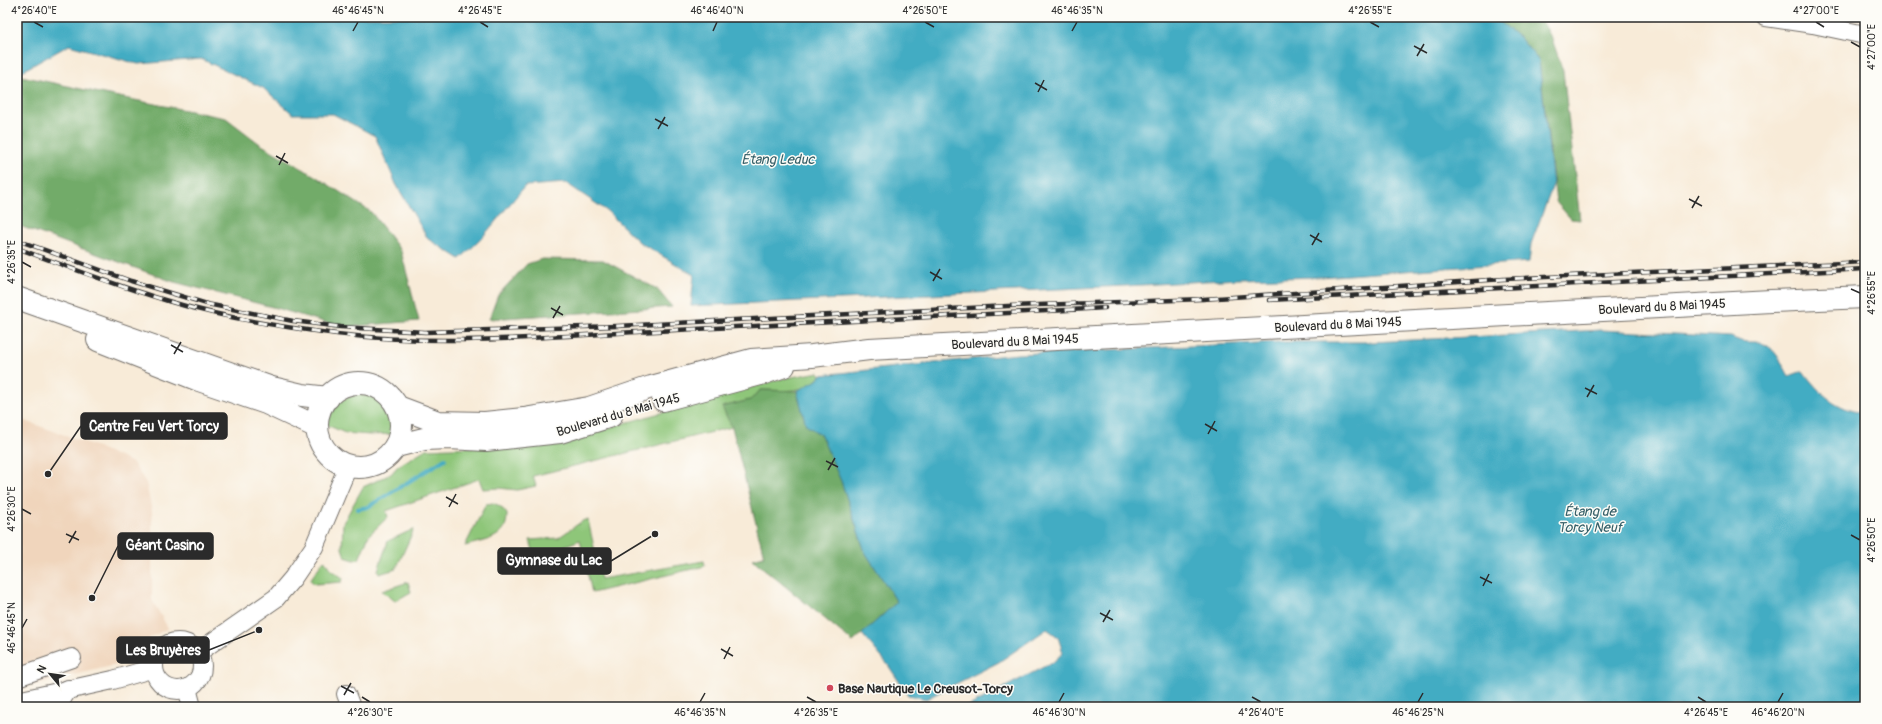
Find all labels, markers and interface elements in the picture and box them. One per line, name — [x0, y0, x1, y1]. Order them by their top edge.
text: 4°26'40"E — [11, 5, 57, 17]
text: 46°46'45"N — [332, 5, 384, 17]
text: 4°26'45"E — [458, 5, 502, 17]
text: 46°46'40"N — [690, 5, 744, 17]
text: 4°26'50"E — [902, 5, 948, 17]
text: 46°46'35"N — [1051, 5, 1103, 17]
text: 4°26'55"E — [1348, 5, 1392, 17]
text: 4°27'00"E — [1793, 5, 1839, 17]
text: 4°27'00"E — [1866, 24, 1878, 70]
water label: Étang Leduc — [741, 151, 816, 168]
text: 4°26'35"E — [6, 240, 18, 284]
text: 4°26'55"E — [1866, 271, 1878, 315]
street label: Boulevard du 8 Mai 1945 — [1598, 296, 1726, 318]
street label: Boulevard du 8 Mai 1945 — [1274, 314, 1402, 336]
street label: Boulevard du 8 Mai 1945 — [951, 331, 1079, 353]
street label: Boulevard du 8 Mai 1945 — [555, 390, 682, 440]
callout: Centre Feu Vert Torcy — [81, 413, 227, 439]
text: Centre Feu Vert Torcy — [89, 418, 219, 435]
text: 4°26'30"E — [6, 486, 18, 532]
water label: Étang de Torcy Neuf — [1558, 503, 1625, 536]
text: 4°26'50"E — [1866, 517, 1878, 563]
callout: Géant Casino — [118, 533, 213, 559]
text: Géant Casino — [126, 537, 205, 554]
callout: Gymnase du Lac — [498, 548, 611, 574]
text: Gymnase du Lac — [506, 552, 602, 569]
text: 46°46'45"N — [6, 602, 18, 654]
callout: Les Bruyères — [117, 637, 209, 663]
text: Les Bruyères — [125, 642, 201, 659]
north arrow — [30, 654, 70, 694]
text: N — [34, 662, 49, 676]
place label: Base Nautique Le Creusot-Torcy — [838, 681, 1013, 697]
marker: Base Nautique Le Creusot-Torcy — [825, 683, 835, 693]
text: 4°26'30"E — [347, 707, 393, 719]
text: 46°46'35"N — [674, 707, 726, 719]
text: 4°26'35"E — [794, 707, 838, 719]
text: 46°46'30"N — [1033, 707, 1086, 719]
text: 4°26'40"E — [1238, 707, 1284, 719]
text: 46°46'25"N — [1392, 707, 1444, 719]
text: 4°26'45"E — [1684, 707, 1728, 719]
text: 46°46'20"N — [1752, 707, 1805, 719]

